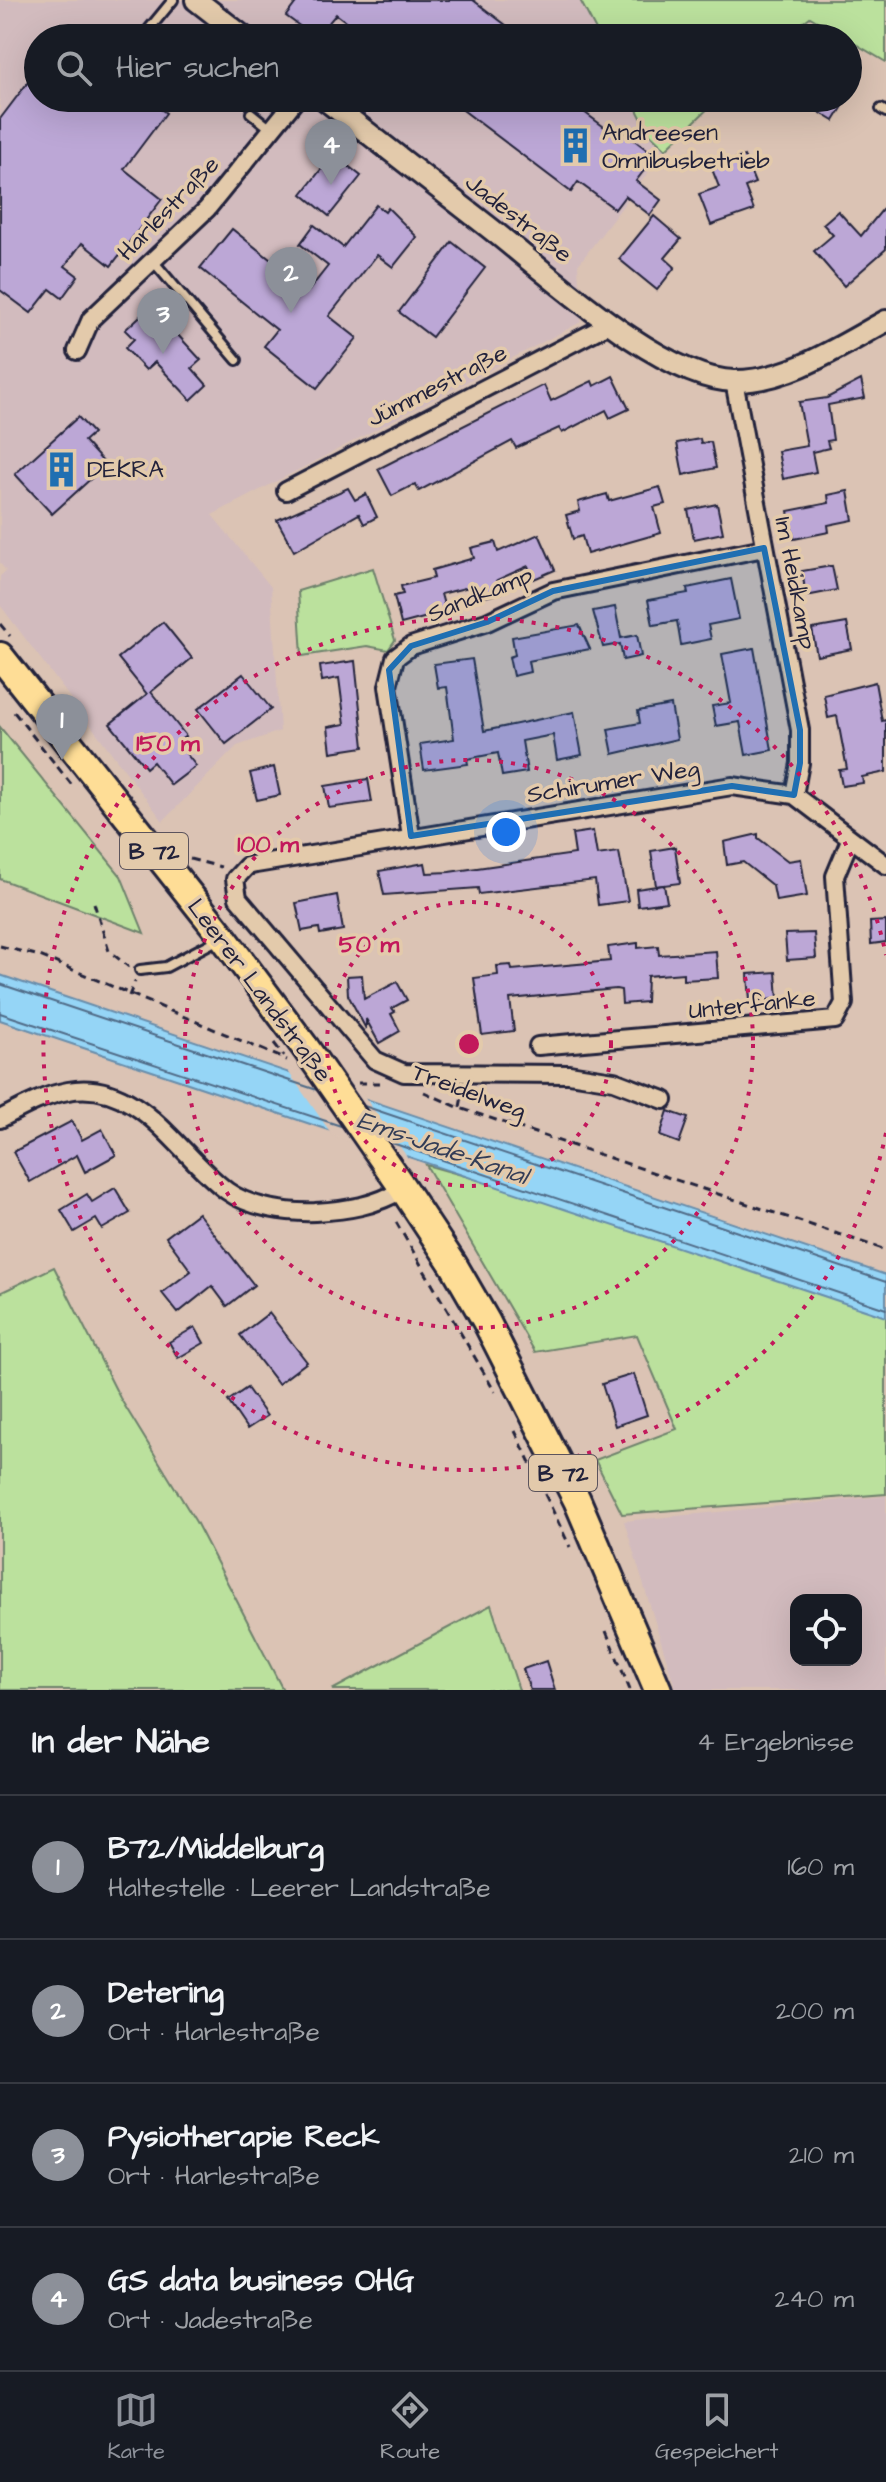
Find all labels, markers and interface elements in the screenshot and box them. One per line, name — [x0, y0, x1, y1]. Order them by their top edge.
search box — [24, 24, 862, 112]
icon: search — [52, 46, 96, 90]
text: Hier suchen — [116, 47, 279, 89]
place label: Andreesen Omnibusbetrieb — [602, 116, 770, 178]
pin: 4 — [305, 119, 357, 185]
building icon: Andreesen Omnibusbetrieb — [557, 127, 595, 165]
street label: Harlestraße — [110, 149, 227, 269]
street label: Jadestraße — [458, 166, 579, 271]
pin: 2 — [265, 247, 317, 313]
pin: 3 — [137, 288, 189, 354]
street label: Jümmestraße — [362, 336, 513, 436]
building icon: DEKRA — [42, 450, 80, 488]
place label: DEKRA — [87, 453, 164, 487]
street label: Im Heidkamp — [766, 514, 825, 652]
street label: Sandkamp — [423, 558, 538, 631]
pin: 1 — [36, 694, 88, 760]
text: 150 m — [136, 727, 200, 761]
street label: Schirumer Weg — [525, 752, 702, 813]
your location — [486, 812, 526, 852]
text: 100 m — [237, 828, 299, 862]
road number: B 72 — [120, 833, 188, 869]
street label: Leerer Landstraße — [179, 892, 340, 1090]
text: 50 m — [339, 928, 400, 962]
street label: Unterfanke — [687, 981, 817, 1029]
centre of rings — [455, 1030, 483, 1058]
street label: Treidelweg — [407, 1056, 530, 1129]
water label: Ems-Jade-Kanal — [352, 1102, 536, 1195]
road number: B 72 — [529, 1455, 597, 1491]
map controls — [790, 1594, 862, 1666]
button: locate — [790, 1594, 862, 1666]
text: In der Nähe — [32, 1718, 210, 1766]
text: 4 Ergebnisse — [697, 1724, 854, 1760]
text: B72/Middelburg — [108, 1828, 324, 1870]
text: 1 — [56, 1849, 60, 1885]
text: 160 m — [787, 1849, 854, 1885]
text: Haltestelle · Leerer Landstraße — [108, 1870, 491, 1906]
text: Detering — [108, 1972, 224, 2014]
text: 2 — [51, 1993, 65, 2029]
text: 200 m — [776, 1993, 854, 2029]
text: Ort · Harlestraße — [108, 2014, 320, 2050]
text: Pysiotherapie Reck — [108, 2116, 380, 2158]
text: 3 — [51, 2137, 65, 2173]
text: 210 m — [789, 2137, 854, 2173]
text: Ort · Harlestraße — [108, 2158, 320, 2194]
text: GS data business OHG — [108, 2260, 414, 2302]
text: 4 — [49, 2281, 67, 2317]
text: 240 m — [774, 2281, 854, 2317]
text: Ort · Jadestraße — [108, 2302, 313, 2338]
tab: Karte — [108, 2388, 165, 2467]
tab: Route — [380, 2388, 440, 2467]
tab: Gespeichert — [655, 2388, 778, 2467]

